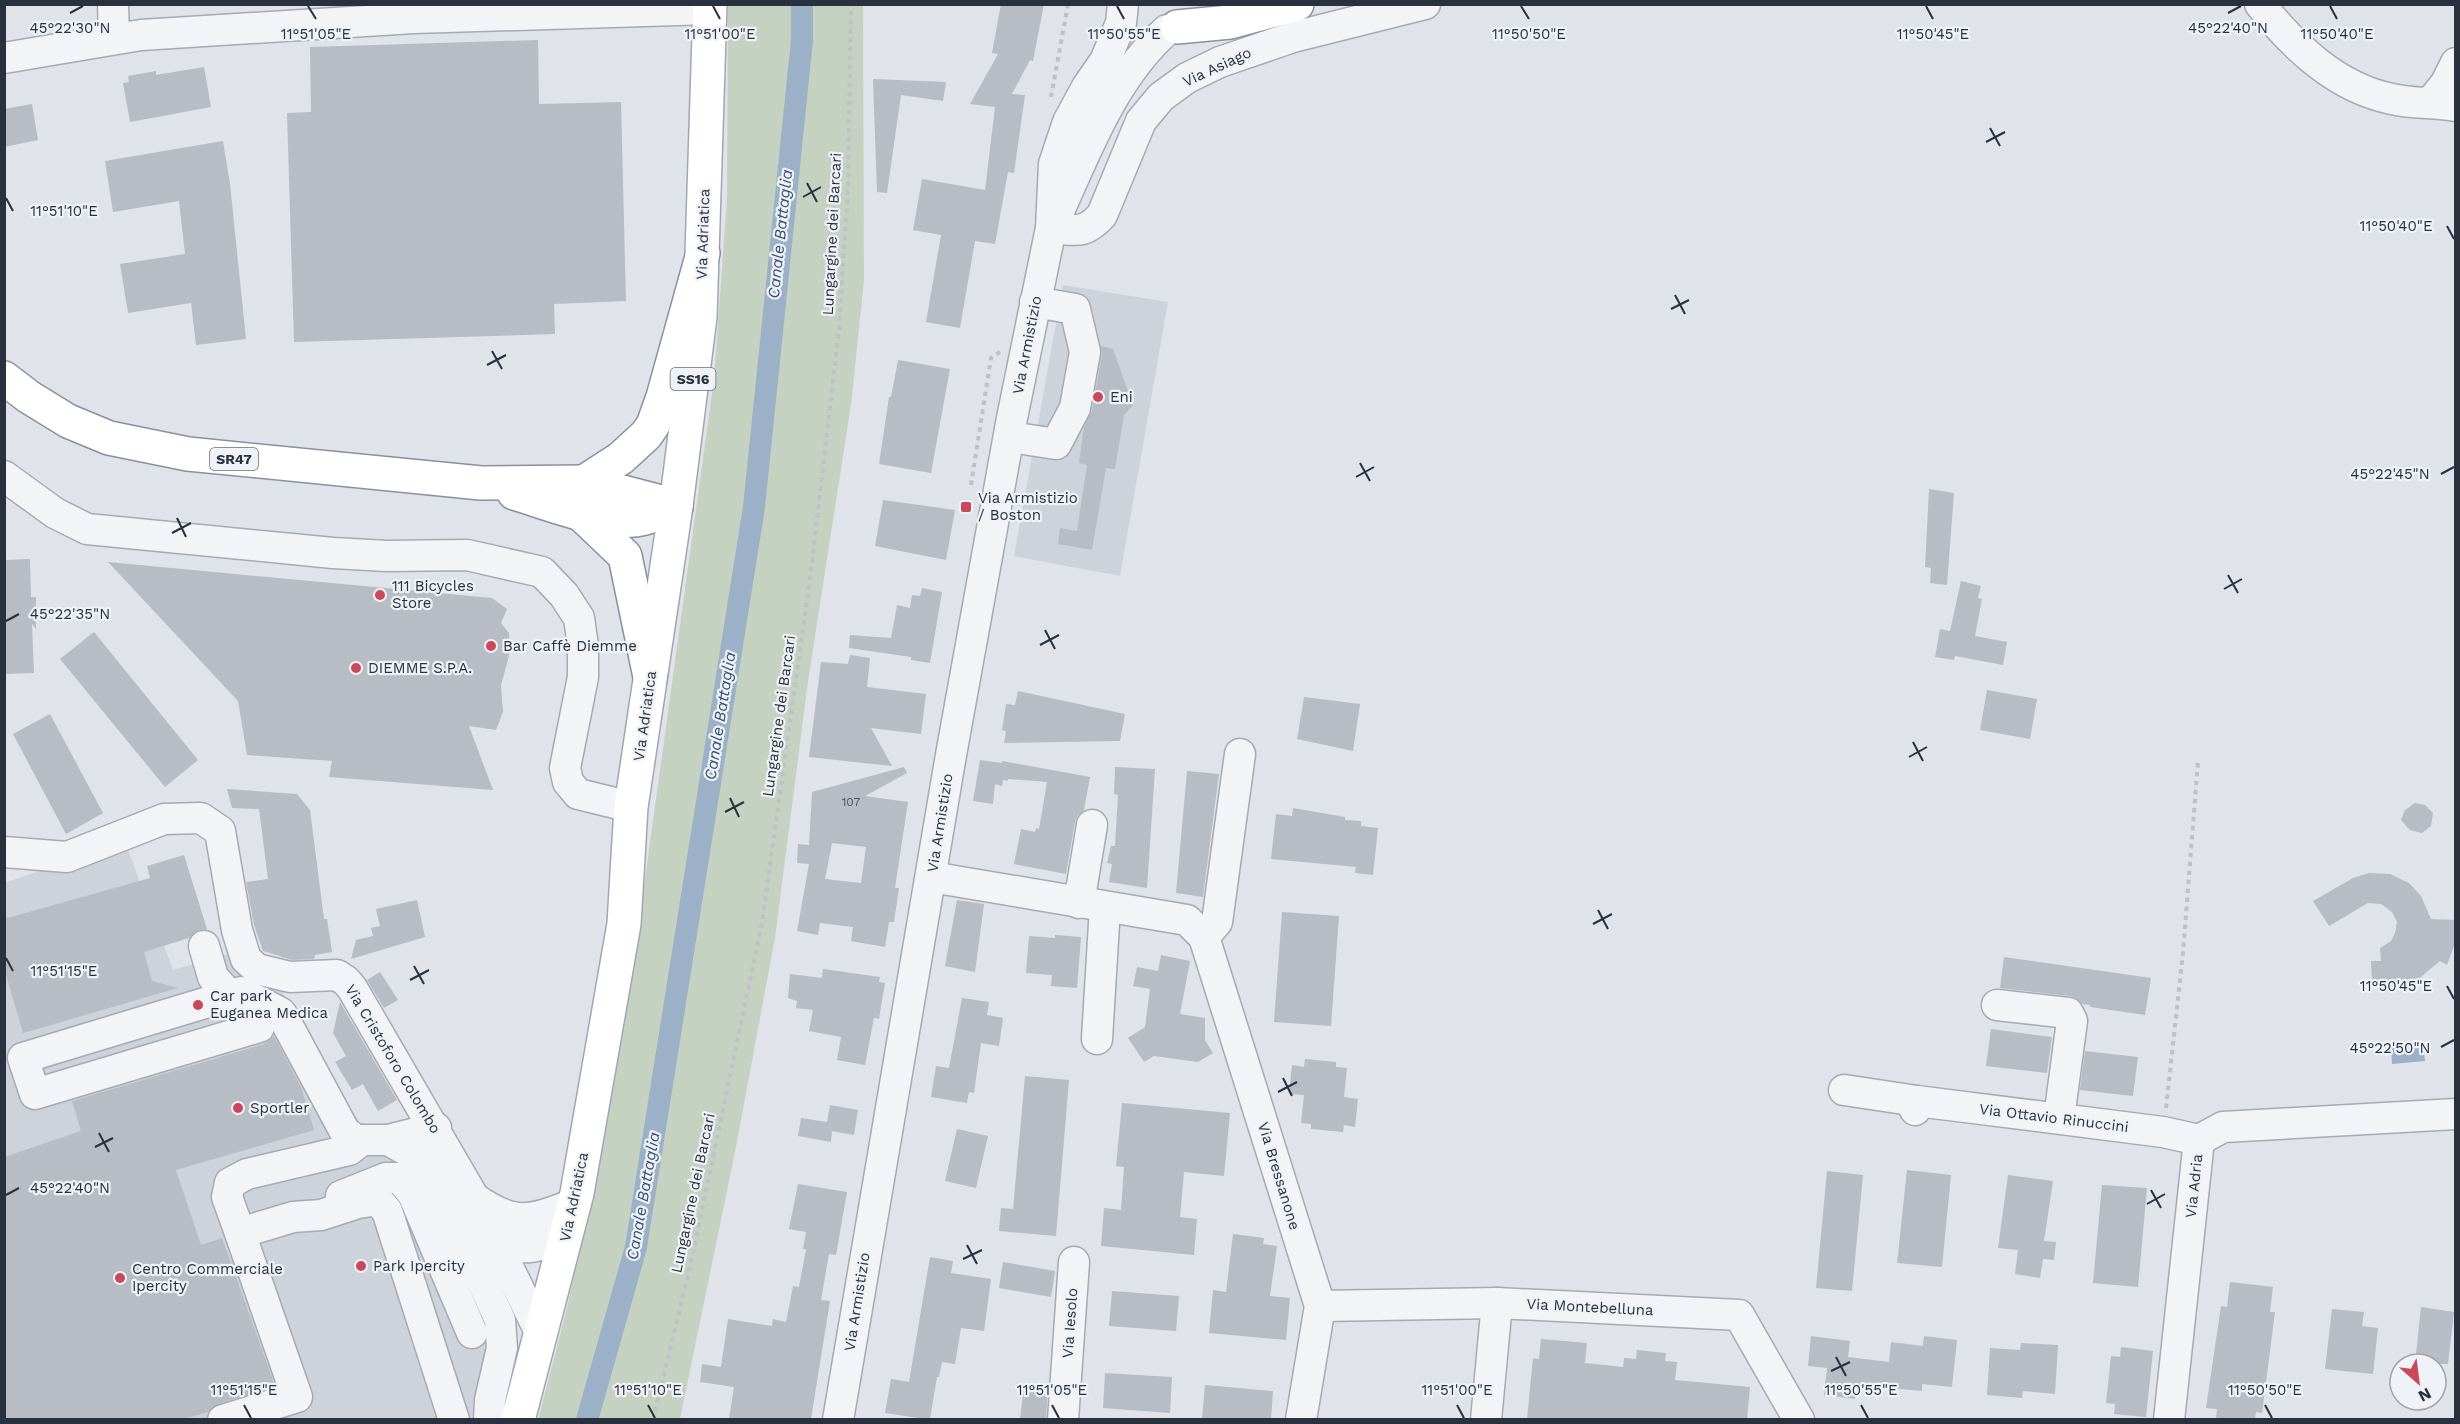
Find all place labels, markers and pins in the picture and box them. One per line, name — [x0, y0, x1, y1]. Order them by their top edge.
place label: Eni — [1110, 388, 1133, 406]
marker: Eni — [1091, 390, 1105, 404]
place label: Via Armistizio / Boston — [978, 489, 1078, 524]
marker: Via Armistizio / Boston — [959, 500, 973, 514]
place label: 111 Bicycles Store — [392, 577, 474, 612]
marker: 111 Bicycles Store — [373, 588, 387, 602]
place label: Bar Caffè Diemme — [503, 637, 637, 655]
marker: Bar Caffè Diemme — [484, 639, 498, 653]
place label: DIEMME S.P.A. — [368, 659, 472, 677]
marker: DIEMME S.P.A. — [349, 661, 363, 675]
place label: Car park Euganea Medica — [210, 987, 328, 1022]
marker: Car park Euganea Medica — [191, 998, 205, 1012]
place label: Sportler — [250, 1099, 309, 1117]
marker: Sportler — [231, 1101, 245, 1115]
place label: Park Ipercity — [373, 1257, 465, 1275]
marker: Park Ipercity — [354, 1259, 368, 1273]
place label: Centro Commerciale Ipercity — [132, 1260, 283, 1295]
marker: Centro Commerciale Ipercity — [113, 1271, 127, 1285]

